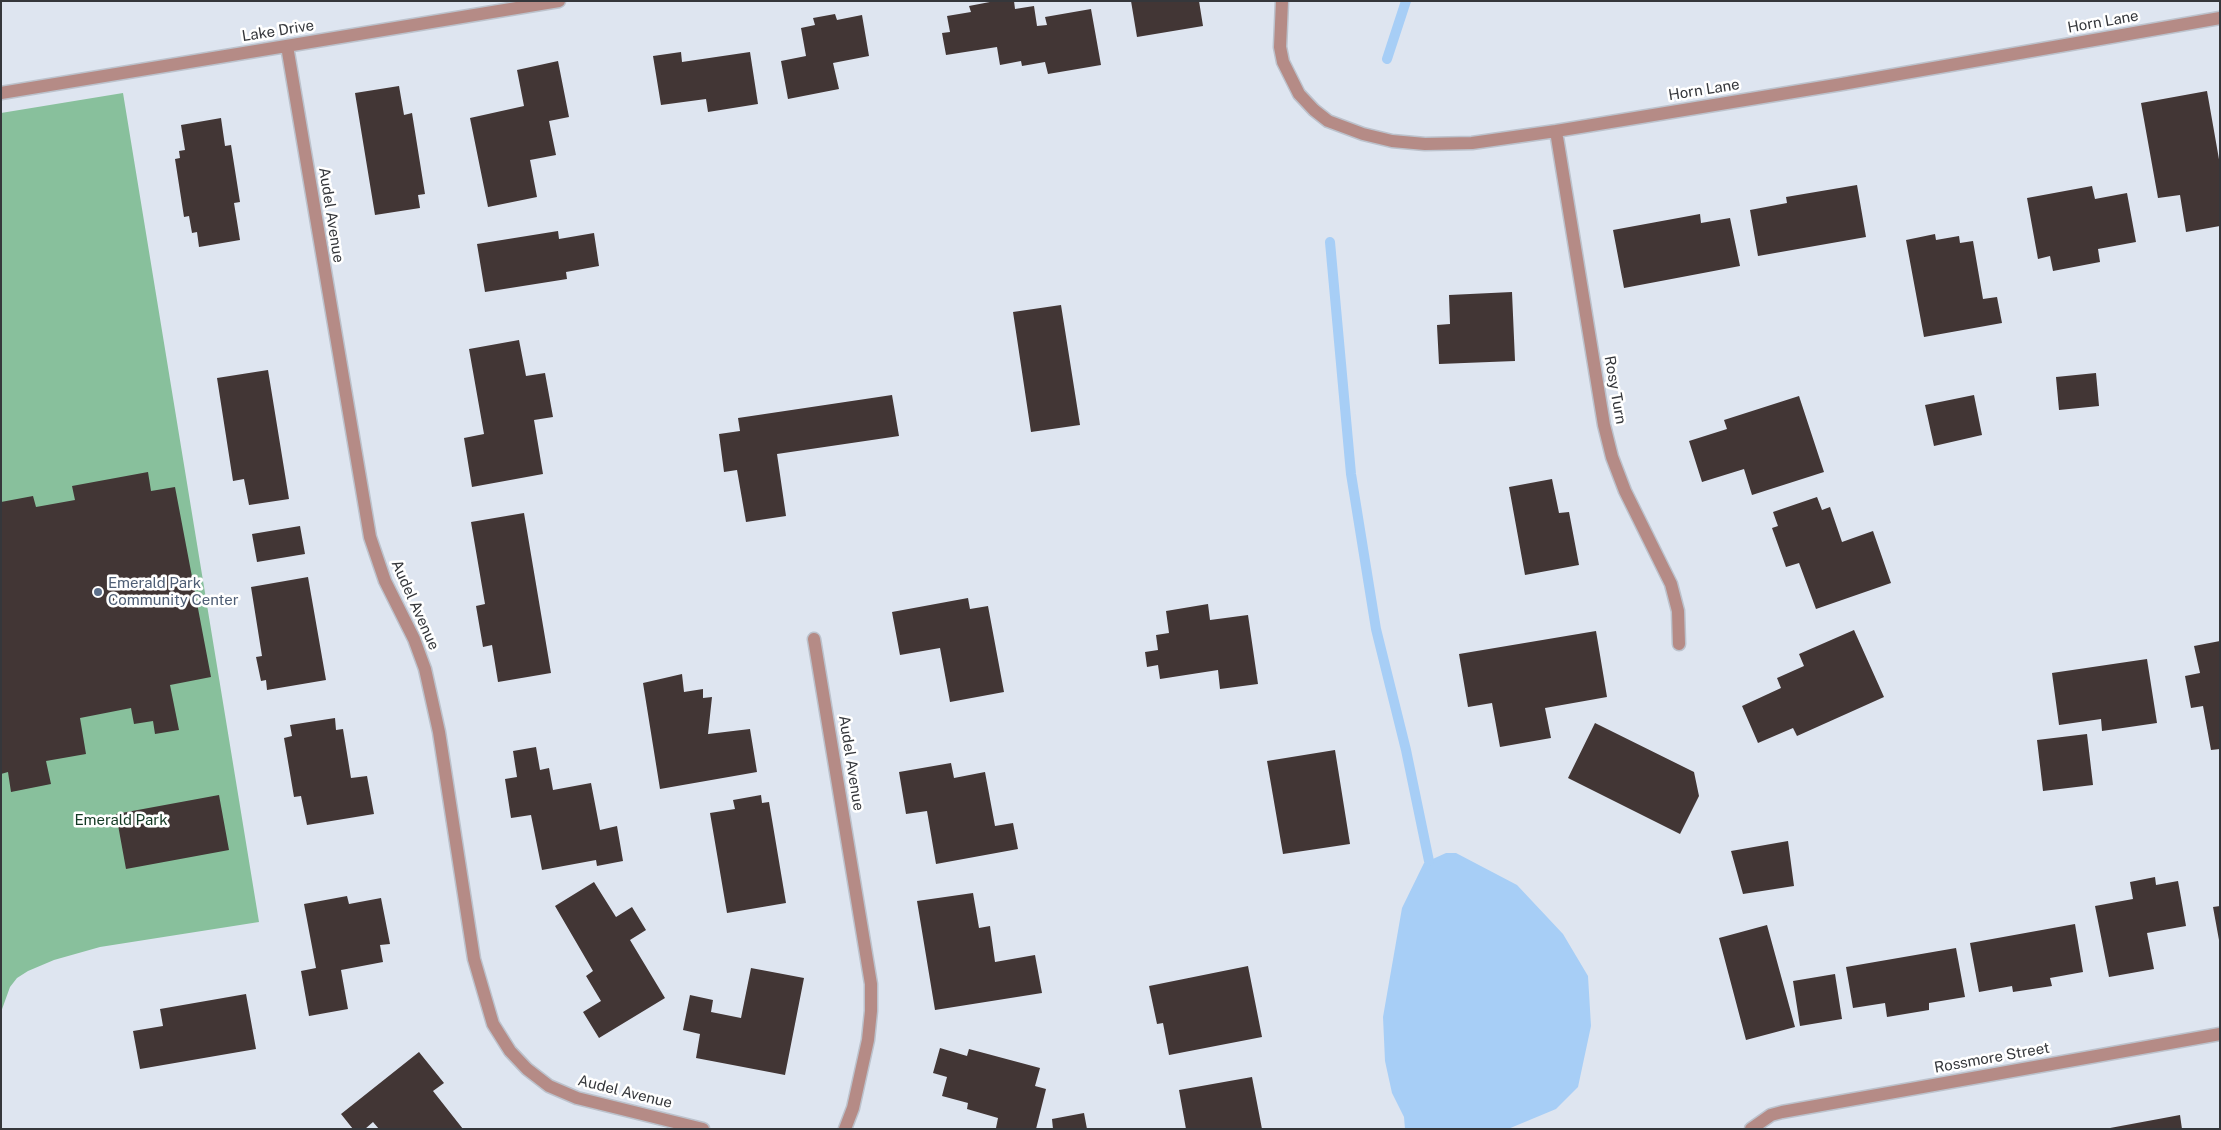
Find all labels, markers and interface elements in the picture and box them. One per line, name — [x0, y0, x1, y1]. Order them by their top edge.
street label: Horn Lane — [2066, 7, 2140, 37]
street label: Lake Drive — [241, 16, 315, 46]
street label: Horn Lane — [1667, 75, 1741, 105]
street label: Audel Avenue — [315, 166, 347, 264]
street label: Rosy Turn — [1600, 354, 1630, 426]
street label: Audel Avenue — [387, 557, 443, 653]
place label: Emerald Park Community Center — [108, 574, 239, 609]
marker: Emerald Park Community Center — [92, 586, 104, 598]
street label: Audel Avenue — [835, 714, 867, 812]
park label: Emerald Park — [74, 811, 168, 829]
street label: Rossmore Street — [1933, 1039, 2051, 1077]
street label: Audel Avenue — [576, 1072, 674, 1112]

